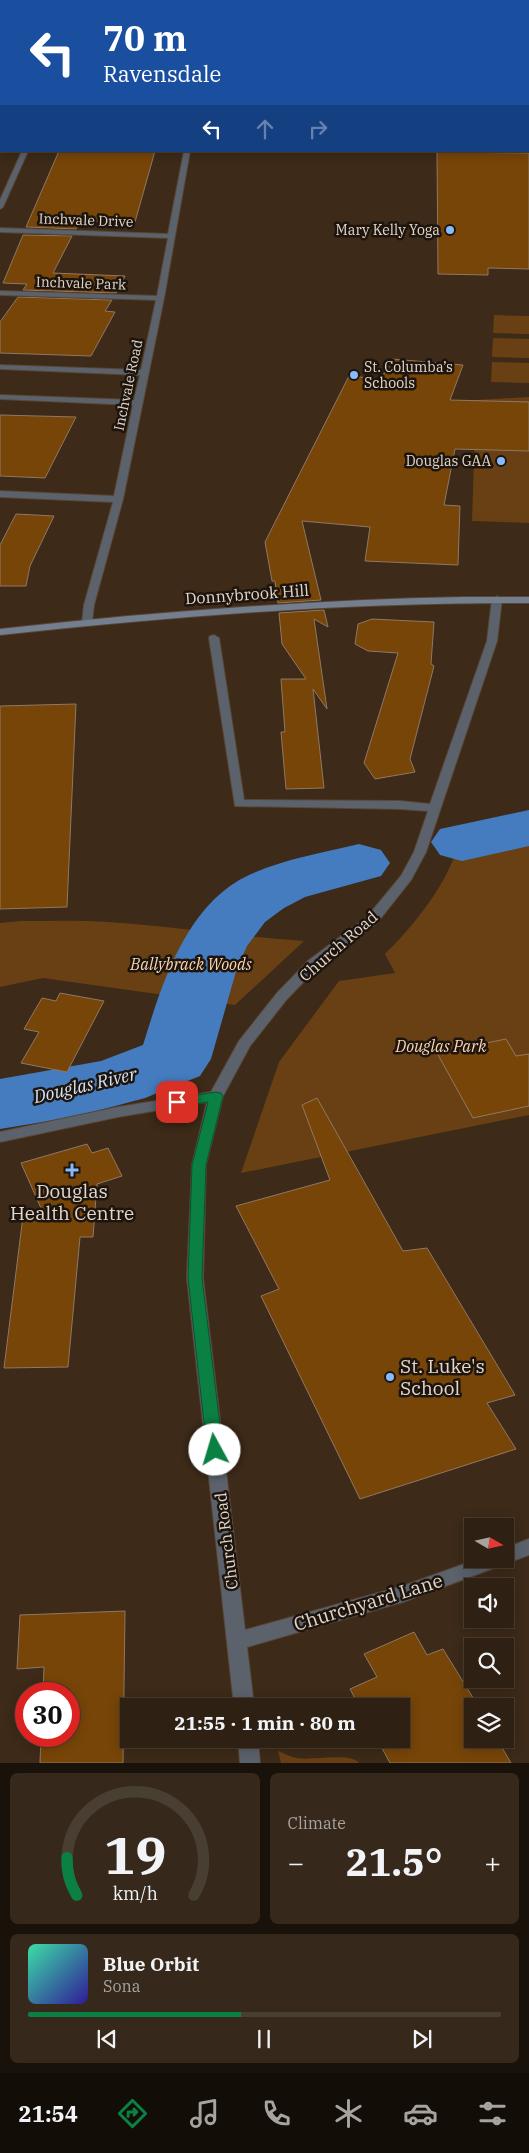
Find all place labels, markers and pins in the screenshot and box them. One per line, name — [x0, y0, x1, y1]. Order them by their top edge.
place label: Mary Kelly Yoga — [336, 221, 440, 239]
marker: Mary Kelly Yoga — [444, 224, 456, 236]
place label: St. Columba’s Schools — [364, 358, 453, 392]
marker: St. Columba’s Schools — [348, 369, 360, 381]
place label: Douglas GAA — [406, 452, 491, 470]
marker: Douglas GAA — [495, 455, 507, 467]
pin — [156, 1081, 198, 1123]
marker: Douglas Health Centre — [65, 1163, 79, 1177]
place label: Douglas Health Centre — [10, 1179, 134, 1225]
place label: St. Luke's School — [400, 1354, 485, 1400]
marker: St. Luke's School — [384, 1371, 396, 1383]

